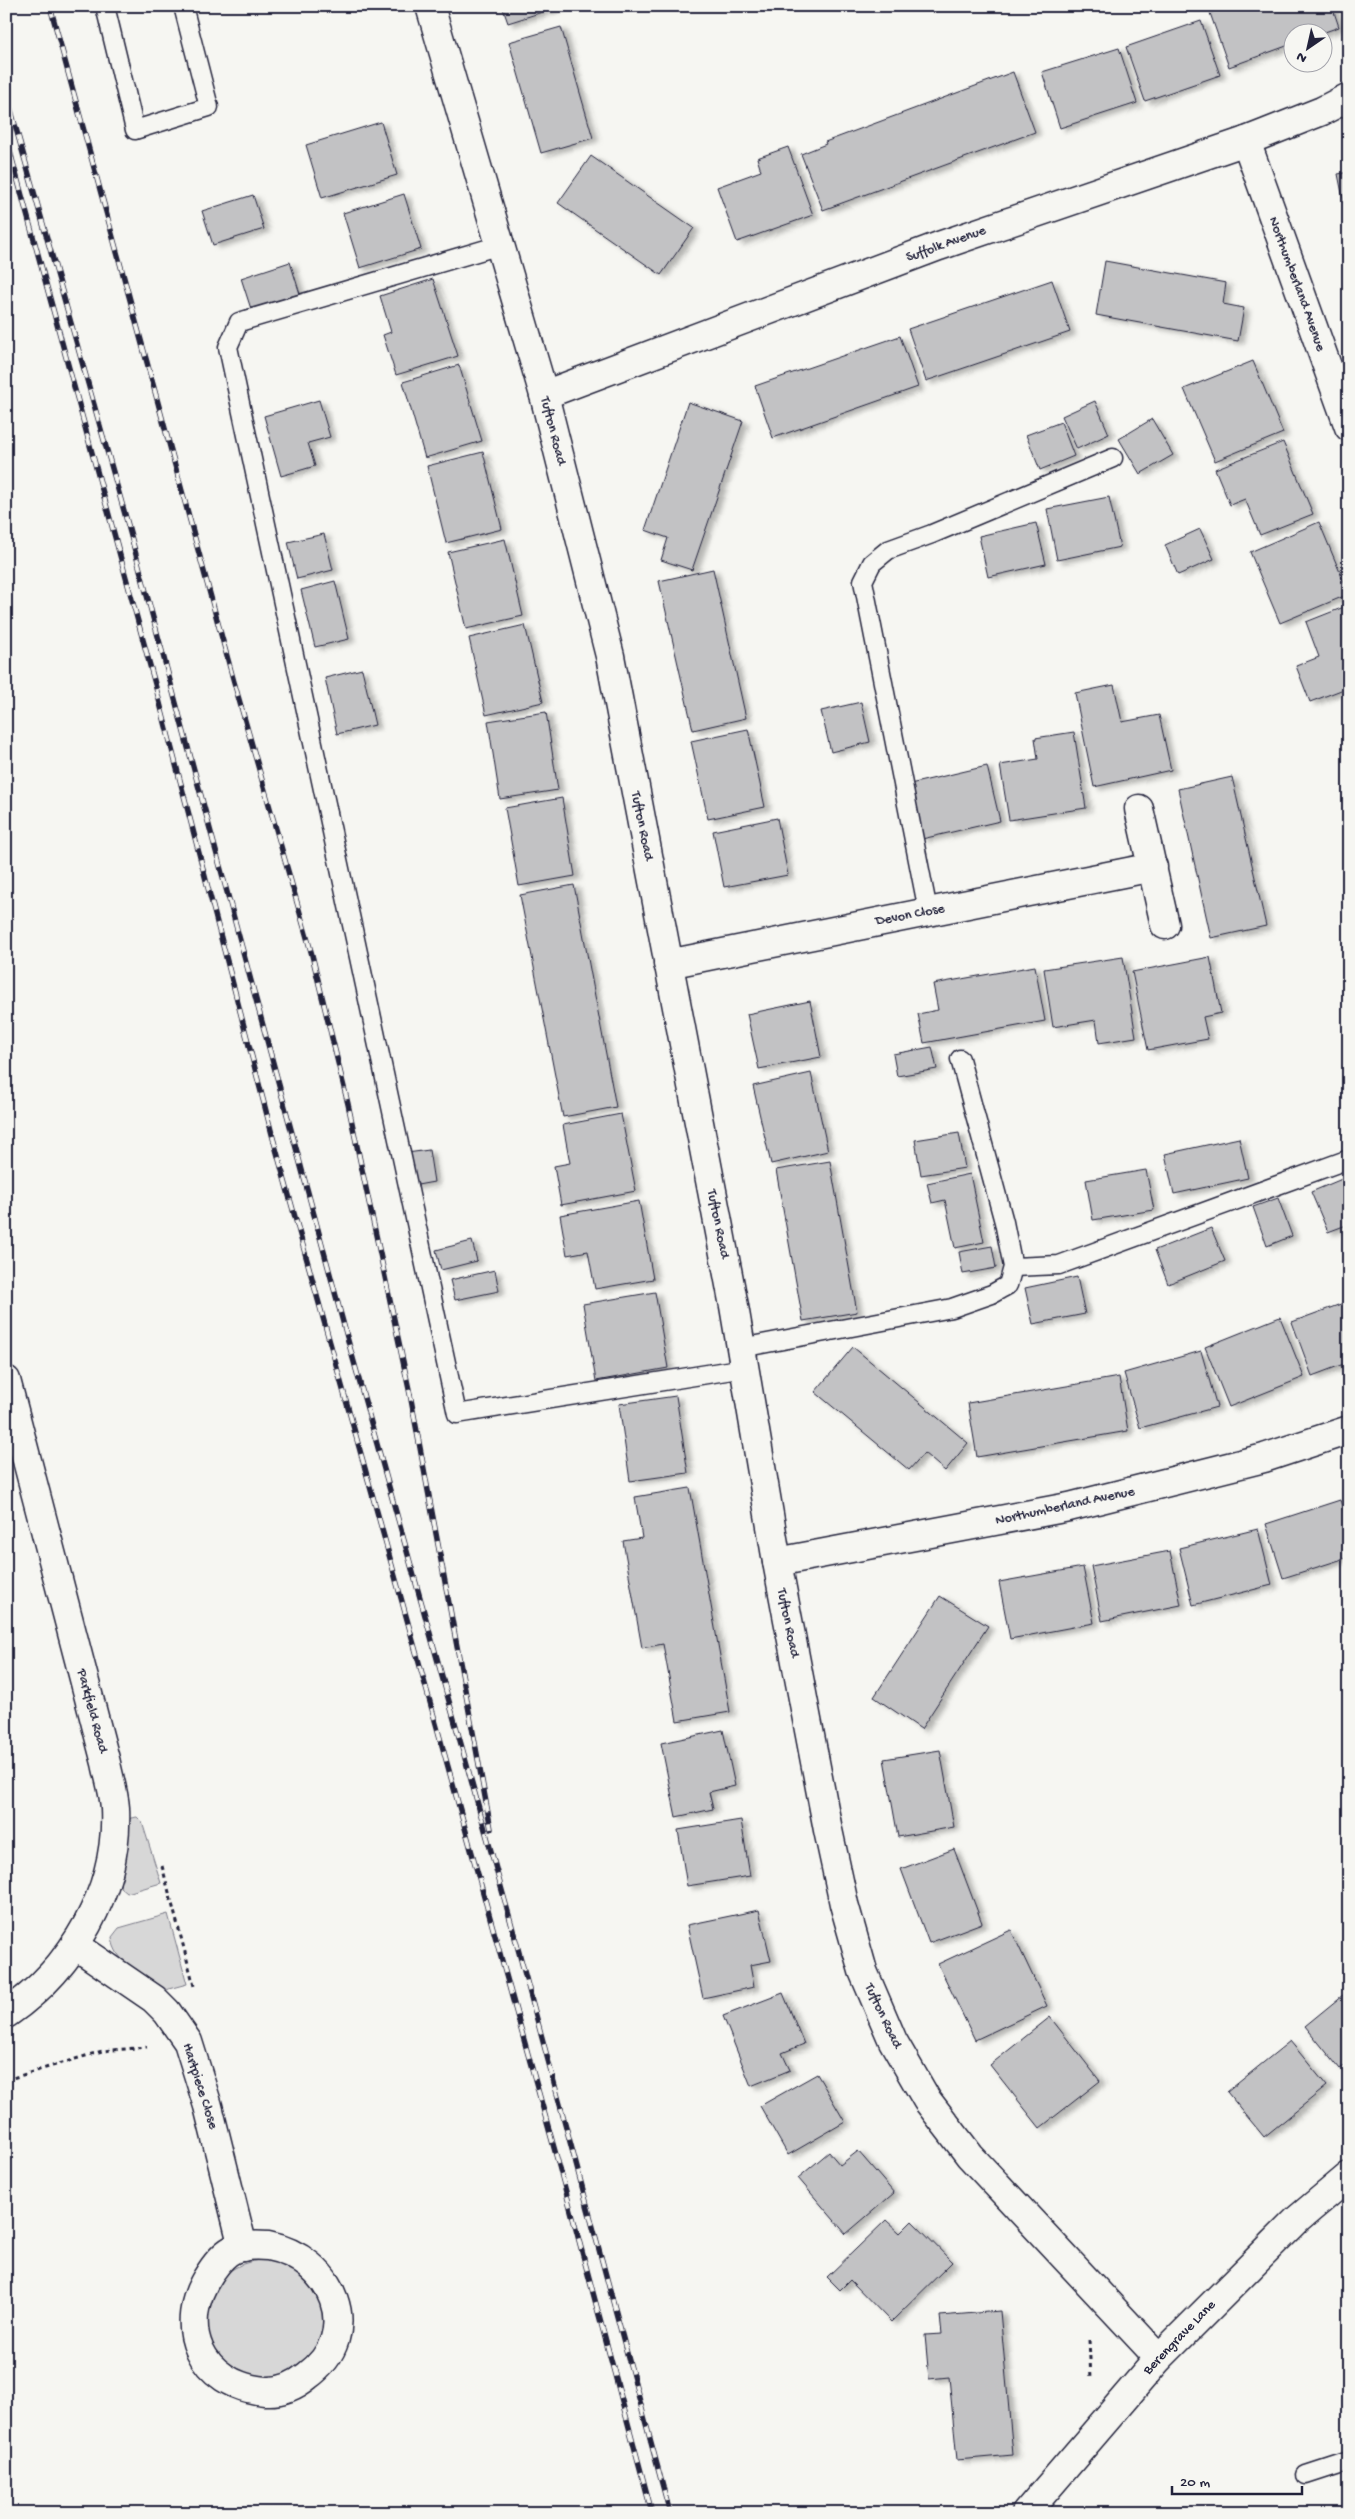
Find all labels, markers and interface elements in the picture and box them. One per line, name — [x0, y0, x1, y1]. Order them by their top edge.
north arrow — [1282, 22, 1332, 72]
text: N — [1294, 47, 1311, 66]
street label: Northumberland Avenue — [1265, 214, 1330, 354]
street label: Suffolk Avenue — [904, 221, 989, 266]
street label: Tufton Road — [536, 394, 570, 469]
street label: Tufton Road — [627, 789, 657, 864]
street label: Devon Close — [873, 900, 947, 930]
street label: Tufton Road — [703, 1187, 733, 1262]
street label: Northumberland Avenue — [994, 1483, 1137, 1529]
street label: Tufton Road — [773, 1586, 803, 1661]
street label: Parkfield Road — [72, 1666, 112, 1757]
street label: Tufton Road — [860, 1980, 906, 2053]
street label: Hartpiece Close — [178, 2041, 222, 2132]
street label: Berengrave Lane — [1139, 2297, 1220, 2380]
scale bar — [1172, 2464, 1302, 2496]
text: 20 m — [1180, 2474, 1210, 2492]

